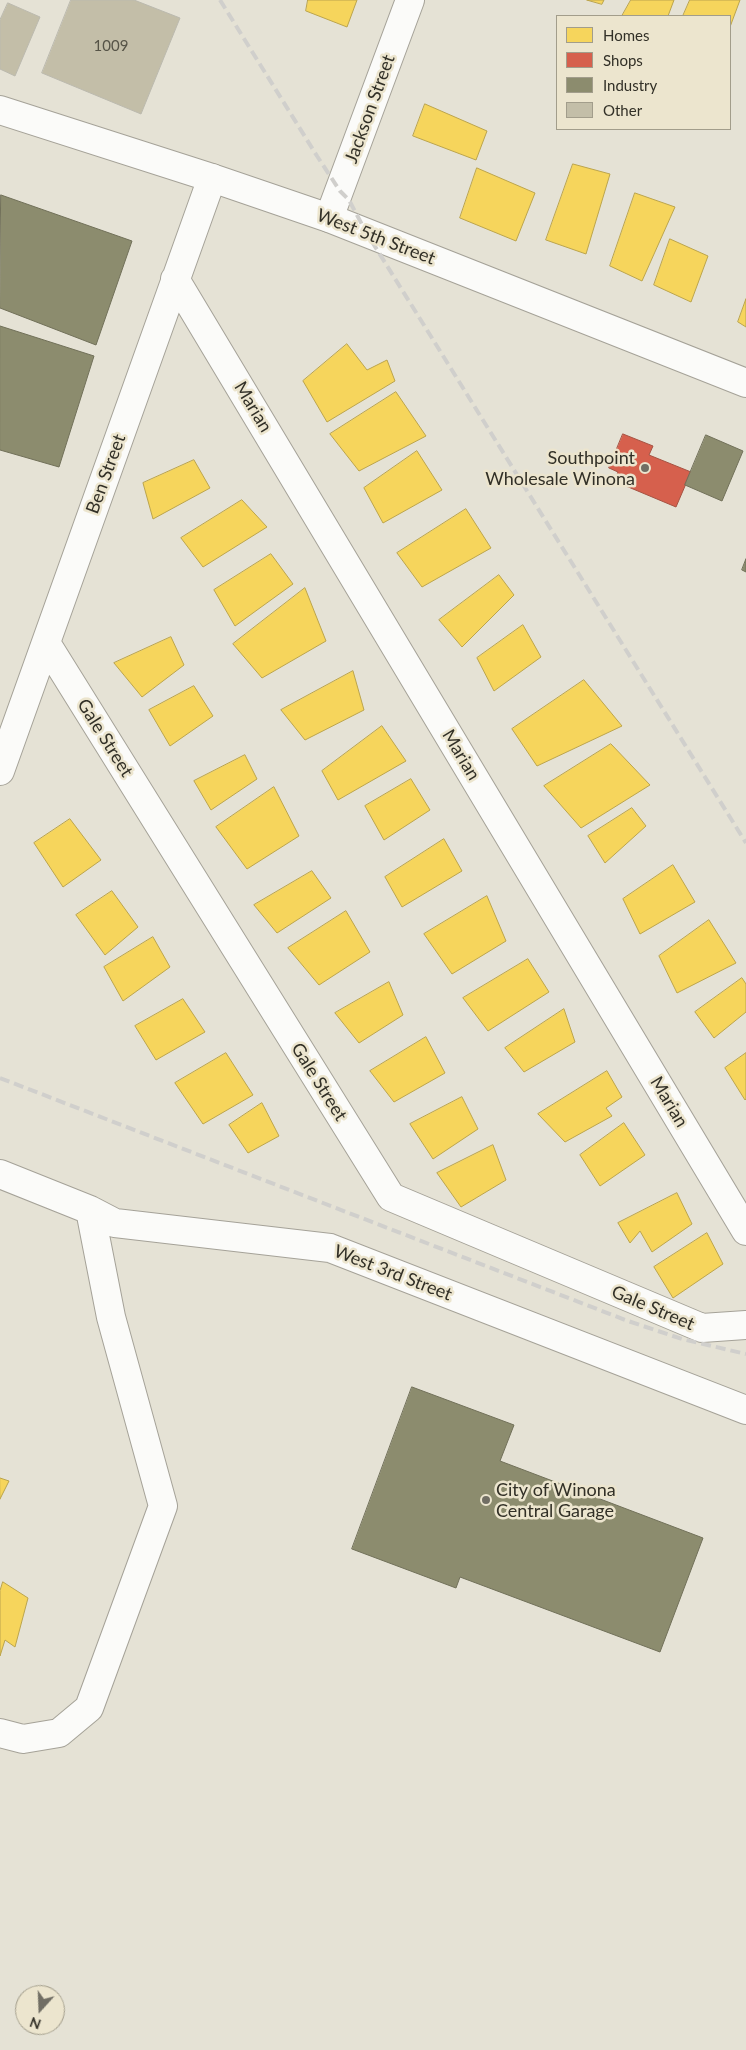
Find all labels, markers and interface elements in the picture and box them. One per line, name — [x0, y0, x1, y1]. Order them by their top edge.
legend — [556, 15, 731, 130]
text: Homes — [603, 26, 649, 44]
house number: 1009 — [94, 37, 128, 55]
text: Shops — [603, 51, 643, 69]
street label: Jackson Street — [340, 52, 400, 166]
text: Industry — [603, 76, 657, 94]
text: Other — [603, 101, 642, 119]
street label: West 5th Street — [314, 205, 438, 269]
street label: Marian — [230, 378, 276, 436]
street label: Ben Street — [82, 431, 130, 517]
place label: Southpoint Wholesale Winona — [485, 447, 635, 489]
marker: Southpoint Wholesale Winona — [639, 462, 651, 474]
street label: Gale Street — [73, 695, 137, 781]
street label: Marian — [438, 726, 484, 784]
street label: Gale Street — [287, 1039, 351, 1125]
street label: Marian — [646, 1073, 692, 1131]
street label: West 3rd Street — [331, 1241, 455, 1305]
street label: Gale Street — [608, 1281, 698, 1335]
place label: City of Winona Central Garage — [496, 1479, 616, 1522]
marker: City of Winona Central Garage — [480, 1494, 492, 1506]
north arrow — [15, 1985, 65, 2035]
text: N — [27, 2014, 43, 2033]

